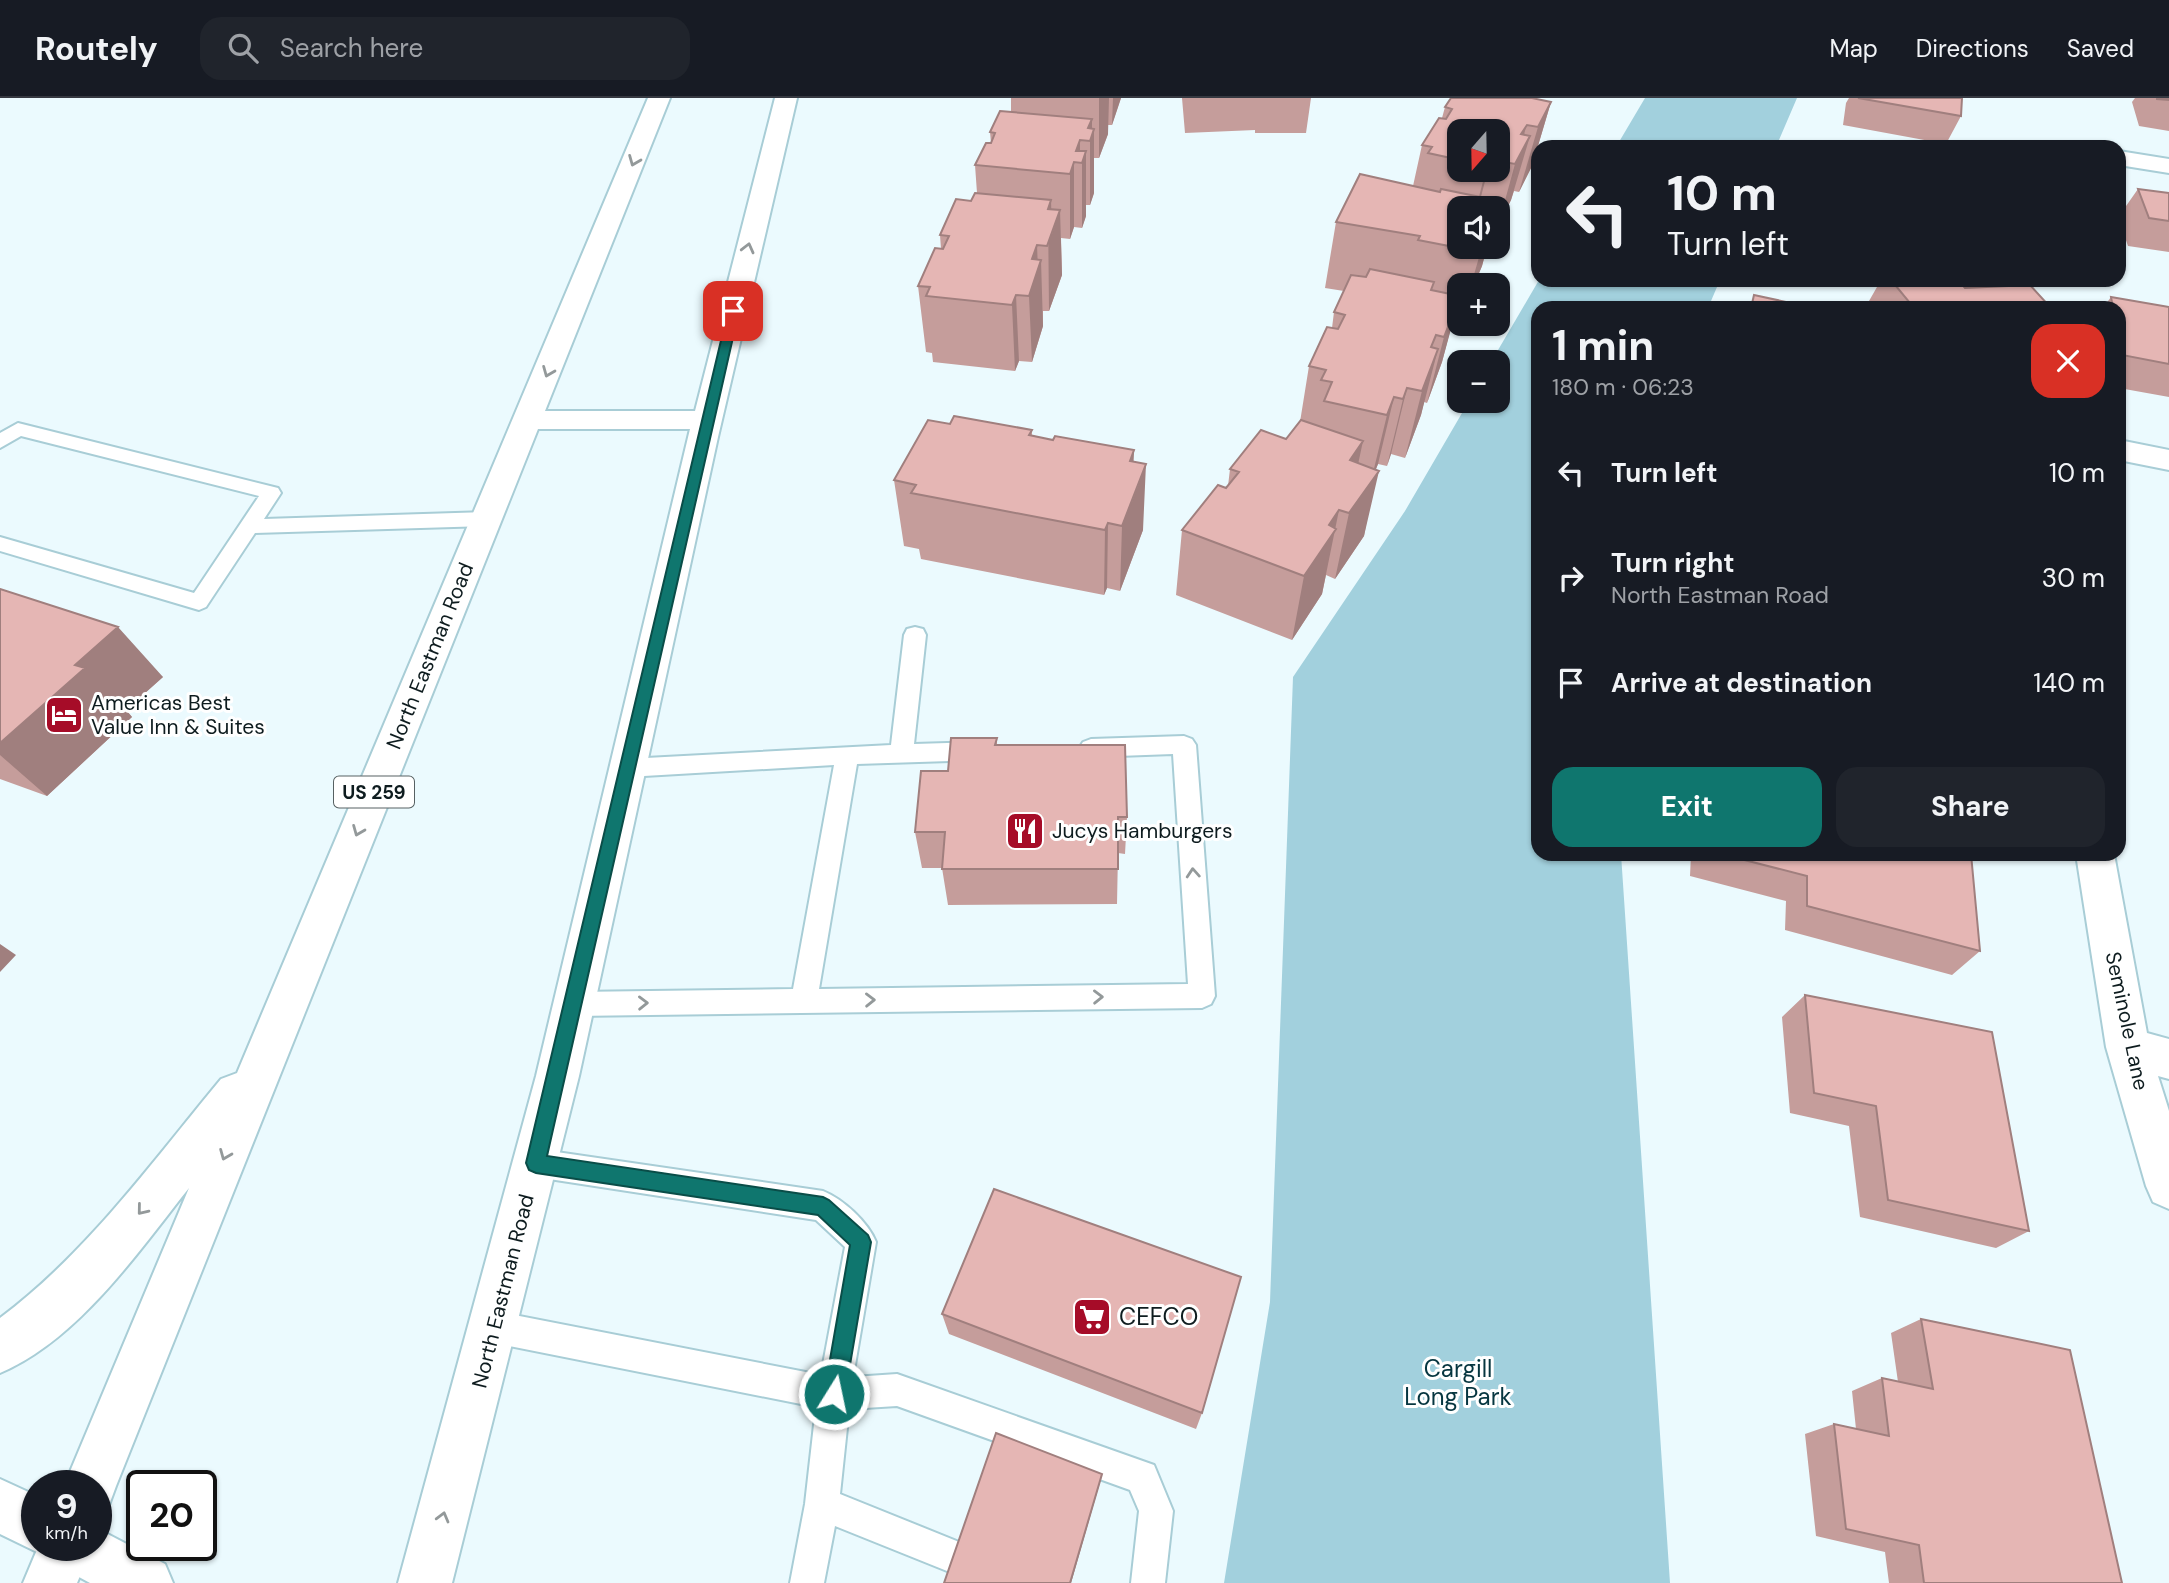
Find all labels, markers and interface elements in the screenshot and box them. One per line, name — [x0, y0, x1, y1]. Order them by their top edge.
search box — [200, 17, 690, 80]
text: Routely — [35, 27, 158, 70]
icon: search — [224, 29, 262, 67]
text: Search here — [280, 31, 423, 65]
text: Map — [1830, 33, 1878, 64]
text: Directions — [1916, 33, 2029, 64]
text: Saved — [2067, 33, 2134, 64]
north arrow — [1447, 119, 1510, 182]
map controls — [1447, 119, 1510, 413]
one-way arrow — [628, 154, 642, 167]
text: 10 m — [1667, 161, 1777, 225]
icon: left — [1552, 168, 1643, 259]
button: sound — [1447, 196, 1510, 259]
text: Turn left — [1667, 223, 1789, 265]
one-way arrow — [740, 242, 754, 254]
button: + — [1447, 273, 1510, 336]
pin — [703, 281, 763, 341]
icon: arrive — [714, 292, 752, 330]
text: 1 min — [1552, 318, 1654, 373]
button: close — [2031, 324, 2105, 398]
button: − — [1447, 350, 1510, 413]
one-way arrow — [542, 365, 556, 377]
text: 180 m · 06:23 — [1552, 372, 1694, 402]
icon: left — [1552, 454, 1590, 492]
text: Turn left — [1611, 456, 1718, 490]
text: 10 m — [2049, 456, 2105, 490]
text: Turn right — [1611, 546, 1735, 580]
street label: North Eastman Road — [380, 559, 480, 753]
icon: right — [1552, 559, 1590, 597]
text: 30 m — [2042, 561, 2105, 595]
text: North Eastman Road — [1611, 580, 1829, 610]
icon: arrive — [1552, 664, 1590, 702]
text: Arrive at destination — [1611, 666, 1872, 700]
text: 140 m — [2033, 666, 2105, 700]
place label: Americas Best Value Inn & Suites — [91, 689, 265, 741]
hotel icon: Americas Best Value Inn & Suites — [43, 694, 85, 736]
button: Exit — [1552, 767, 1822, 847]
button: Share — [1836, 767, 2105, 847]
road number: US 259 — [334, 776, 414, 807]
restaurant icon: Jucys Hamburgers — [1004, 810, 1046, 852]
place label: Jucys Hamburgers — [1052, 817, 1232, 845]
one-way arrow — [352, 825, 366, 837]
one-way arrow — [1186, 867, 1201, 878]
street label: Seminole Lane — [2099, 949, 2155, 1093]
one-way arrow — [1093, 989, 1103, 1005]
one-way arrow — [865, 992, 876, 1008]
one-way arrow — [638, 995, 648, 1011]
one-way arrow — [219, 1148, 233, 1160]
street label: North Eastman Road — [465, 1191, 541, 1391]
one-way arrow — [138, 1201, 150, 1214]
supermarket icon: CEFCO — [1071, 1296, 1113, 1338]
place label: CEFCO — [1119, 1301, 1198, 1332]
park label: Cargill Long Park — [1404, 1353, 1512, 1412]
position arrow — [797, 1357, 871, 1431]
speed limit sign: 20 — [126, 1470, 217, 1561]
text: 9 — [55, 1483, 78, 1529]
one-way arrow — [435, 1511, 449, 1523]
text: km/h — [45, 1521, 88, 1545]

